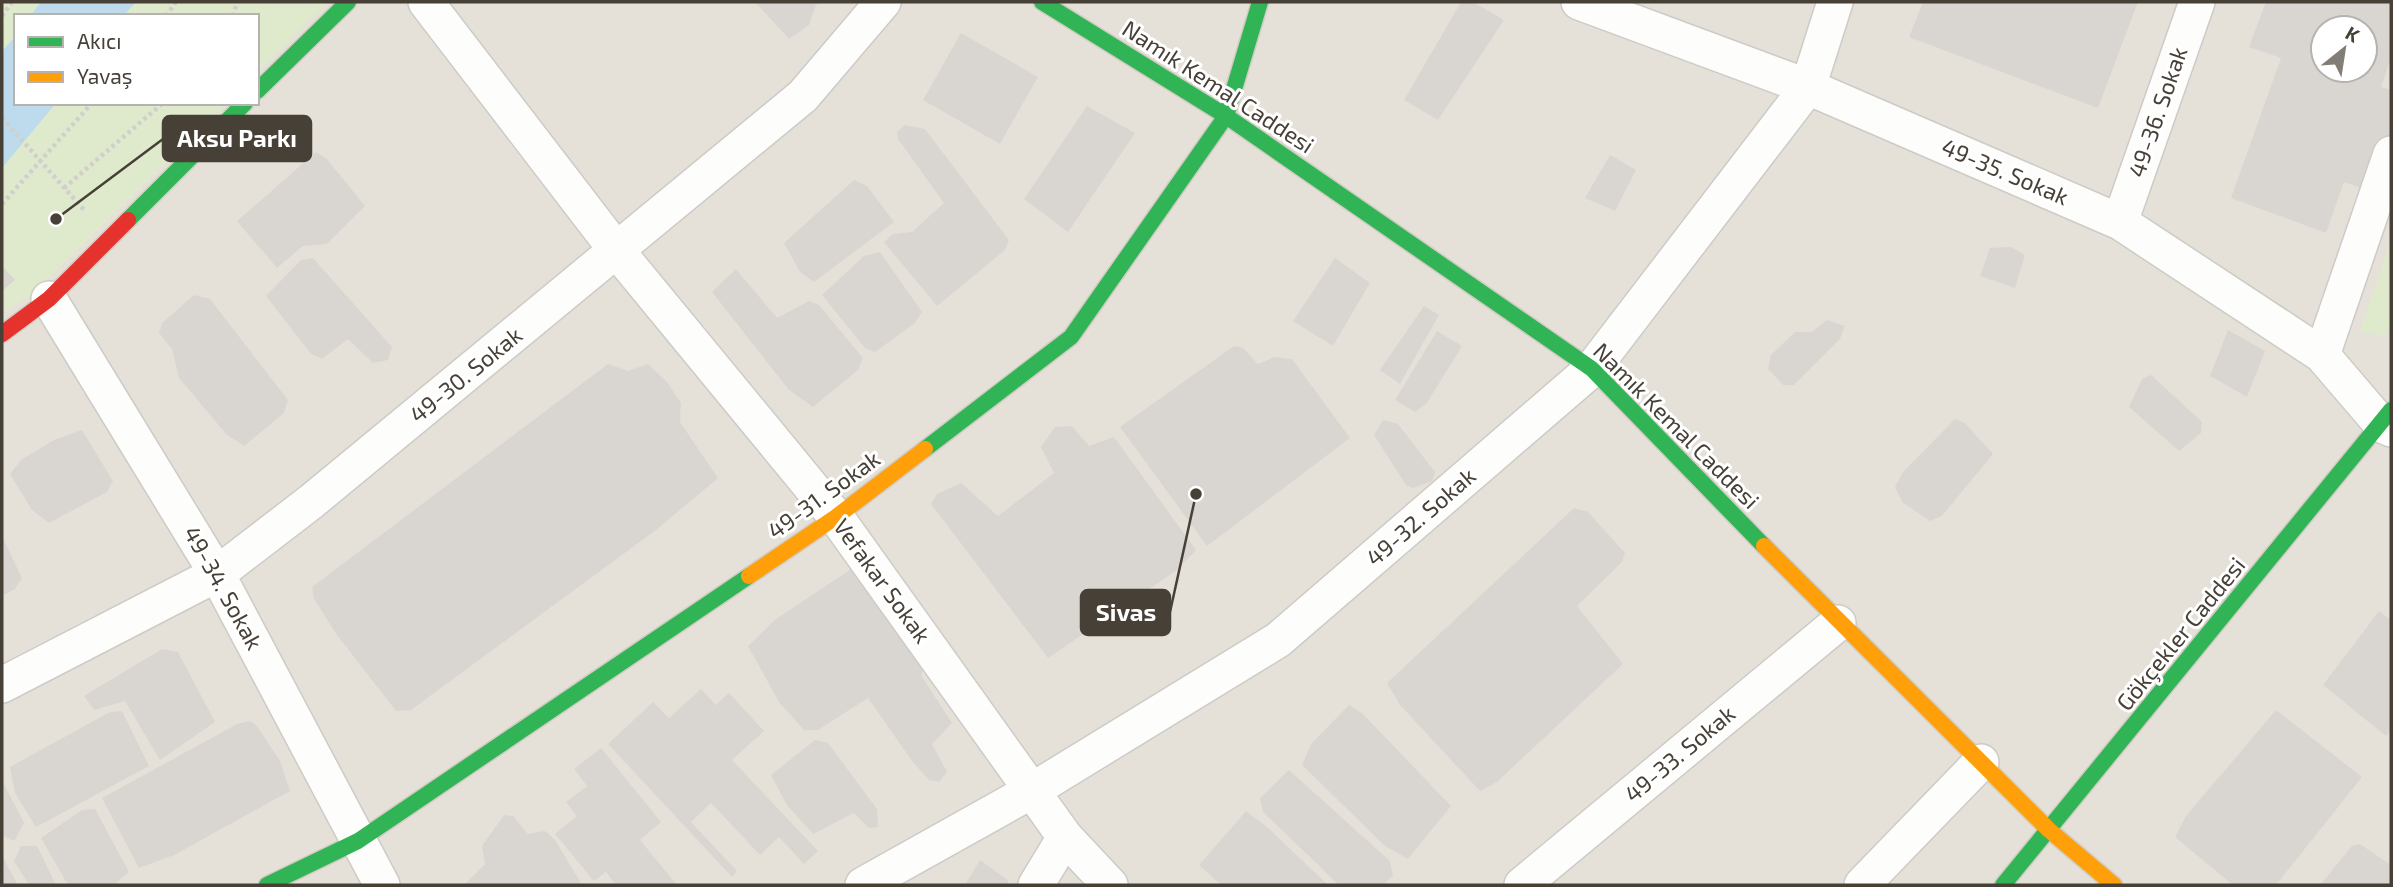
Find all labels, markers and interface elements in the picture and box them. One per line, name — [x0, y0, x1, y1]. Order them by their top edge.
legend — [14, 14, 259, 105]
street label: Namık Kemal Caddesi — [1117, 14, 1320, 159]
north arrow — [2309, 14, 2379, 84]
text: K — [2342, 21, 2364, 47]
text: Akıcı — [77, 28, 121, 53]
street label: 49-36. Sokak — [2122, 43, 2193, 181]
text: Yavaş — [77, 63, 133, 90]
callout: Aksu Parkı — [163, 116, 311, 161]
text: Aksu Parkı — [177, 123, 297, 152]
street label: 49-35. Sokak — [1938, 132, 2073, 210]
street label: 49-30. Sokak — [403, 320, 528, 428]
street label: Namık Kemal Caddesi — [1588, 337, 1765, 514]
street label: 49-31. Sokak — [762, 444, 885, 544]
street label: 49-32. Sokak — [1360, 461, 1481, 571]
street label: Vefakar Sokak — [828, 513, 938, 648]
street label: 49-34. Sokak — [178, 521, 269, 654]
street label: Gökçekler Caddesi — [2110, 551, 2251, 716]
callout: Sivas — [1081, 590, 1170, 635]
text: Sivas — [1096, 597, 1156, 626]
street label: 49-33. Sokak — [1618, 699, 1741, 808]

